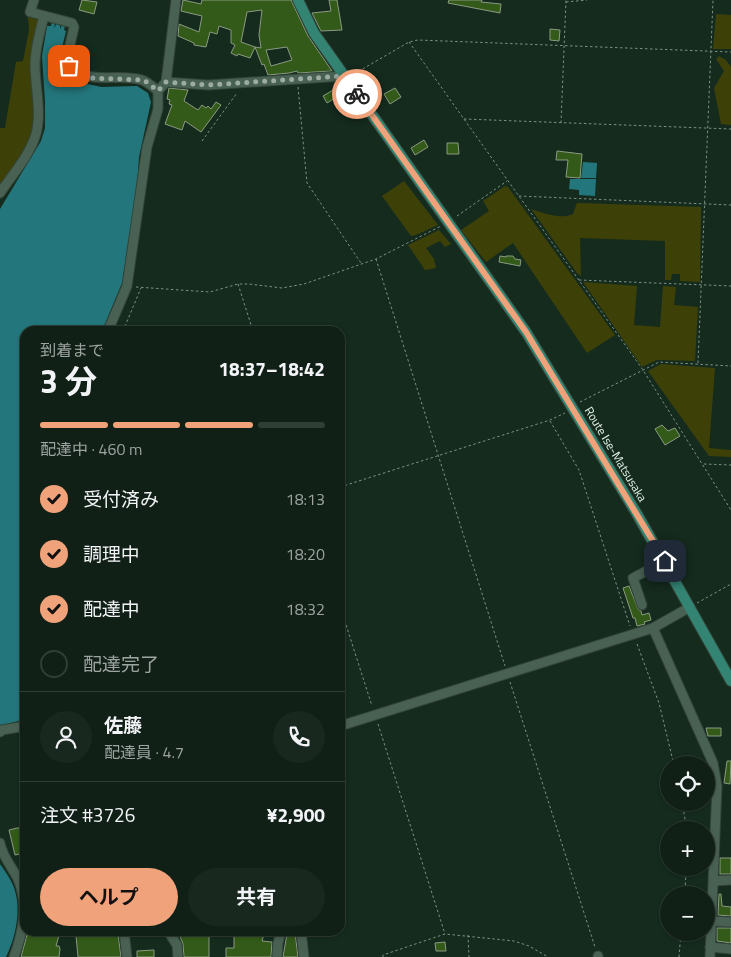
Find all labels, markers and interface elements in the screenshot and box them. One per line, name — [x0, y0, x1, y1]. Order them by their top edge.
pin — [48, 45, 90, 87]
icon: bag — [55, 52, 83, 80]
courier — [332, 69, 382, 119]
icon: bike — [343, 80, 371, 108]
text: 到着まで — [40, 338, 104, 362]
text: 18:37–18:42 — [218, 354, 325, 383]
text: 3 分 — [40, 357, 97, 405]
street label: Route Ise-Matsusaka — [580, 403, 652, 505]
text: 配達中 · 460 m — [40, 437, 142, 461]
text: 受付済み — [83, 484, 159, 513]
icon: check — [40, 485, 68, 513]
text: 18:13 — [286, 487, 325, 511]
text: 調理中 — [83, 539, 140, 568]
icon: check — [40, 540, 68, 568]
pin — [644, 540, 686, 582]
text: 18:20 — [286, 542, 325, 566]
icon: home — [651, 547, 679, 575]
text: 配達中 — [83, 594, 140, 623]
icon: check — [40, 595, 68, 623]
text: 18:32 — [286, 597, 325, 621]
text: 配達完了 — [83, 649, 159, 678]
text: 佐藤 — [104, 710, 142, 739]
button: person — [40, 711, 92, 763]
button: phone — [273, 711, 325, 763]
text: 配達員 · 4.7 — [104, 740, 184, 764]
map controls — [660, 756, 715, 941]
button: locate — [660, 756, 715, 811]
text: 注文 #3726 — [40, 800, 135, 829]
text: ¥2,900 — [267, 800, 325, 829]
button: + — [660, 821, 715, 876]
button: ヘルプ — [40, 868, 178, 926]
button: 共有 — [188, 868, 325, 926]
button: − — [660, 886, 715, 941]

